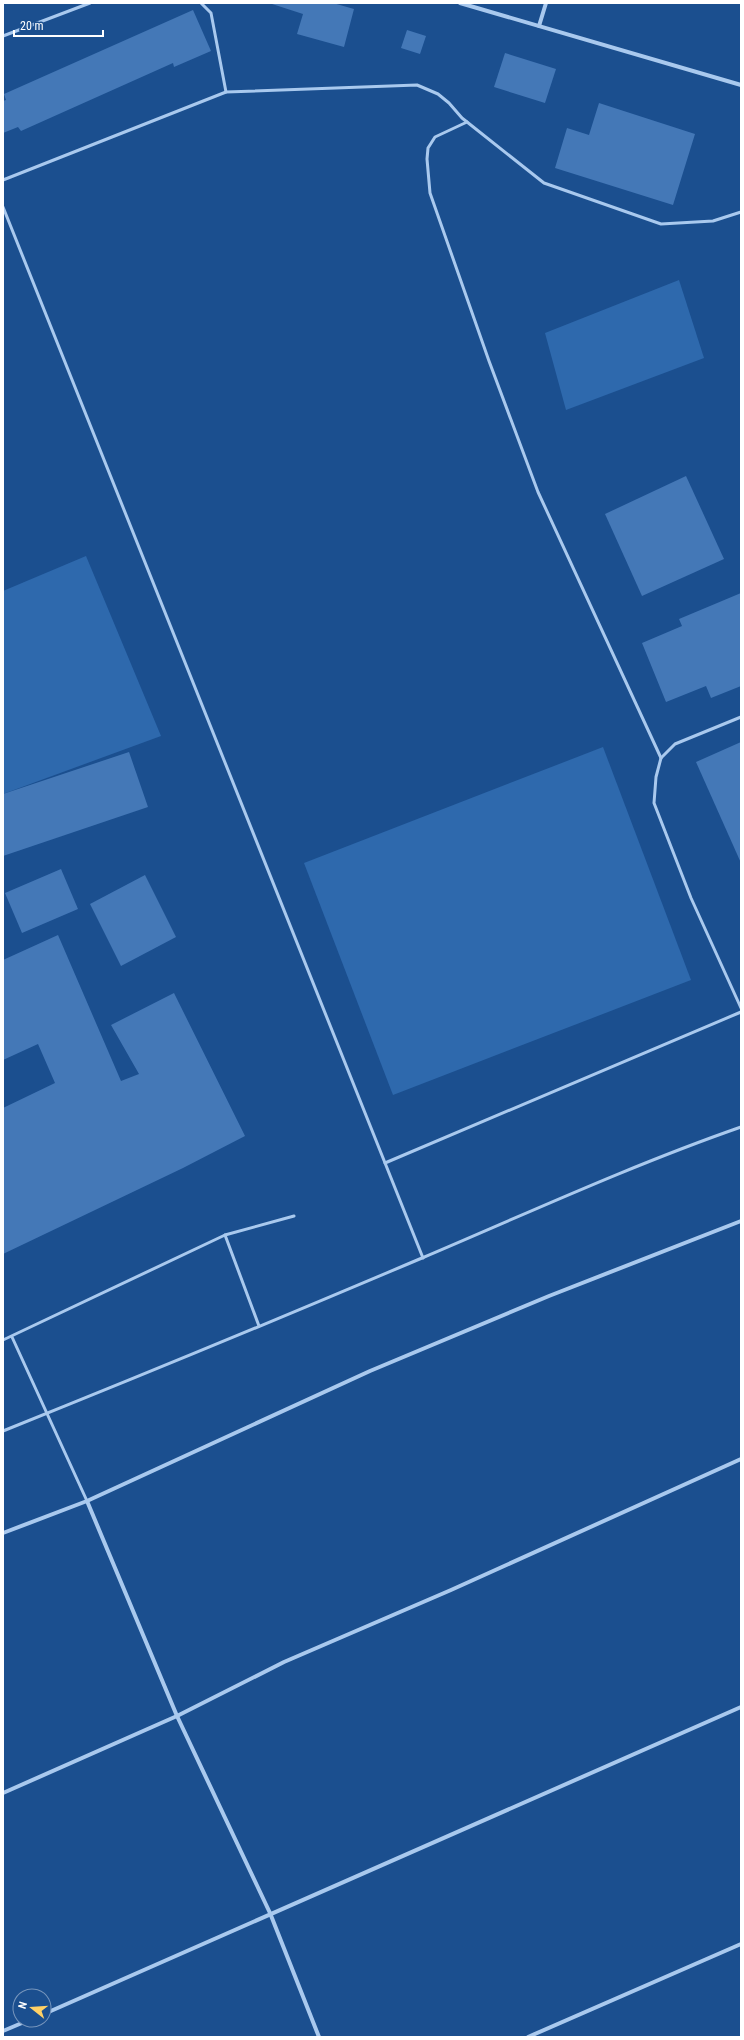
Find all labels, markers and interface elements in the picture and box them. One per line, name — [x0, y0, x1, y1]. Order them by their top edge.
scale bar — [14, 12, 103, 38]
text: 20 m — [20, 19, 44, 33]
north arrow — [12, 1988, 52, 2028]
text: N — [16, 2000, 30, 2010]

